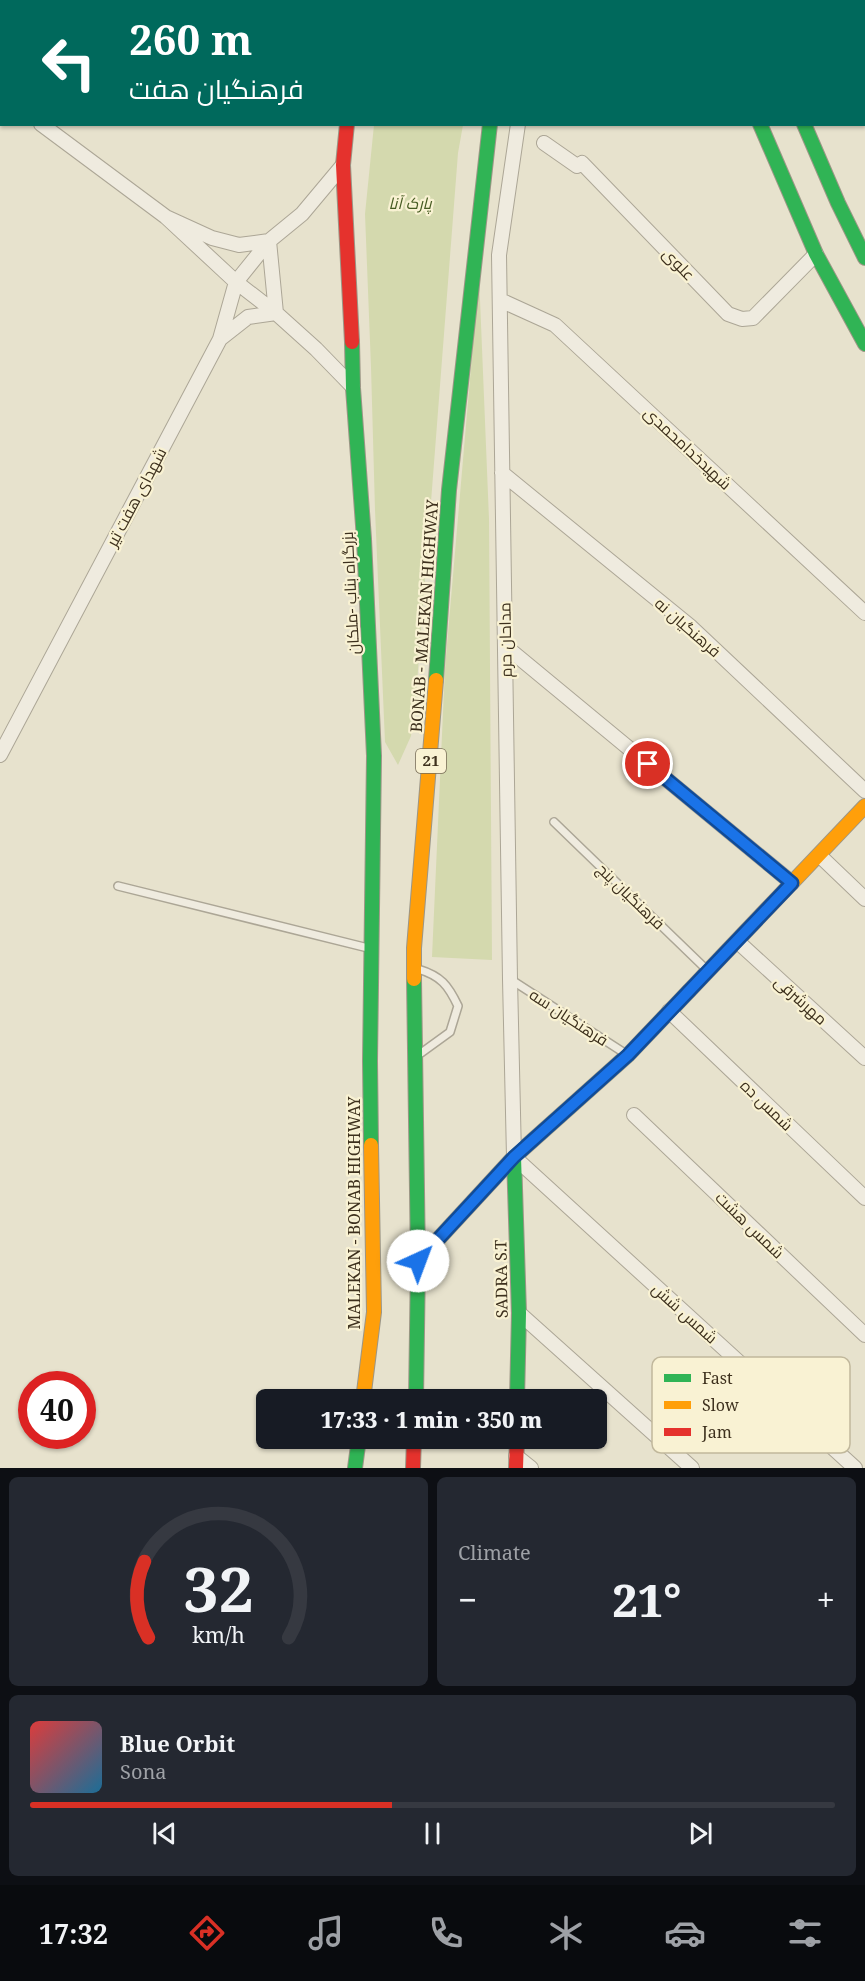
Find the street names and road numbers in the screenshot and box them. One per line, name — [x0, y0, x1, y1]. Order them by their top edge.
street label: علوی — [658, 243, 700, 285]
street label: شهیدخدامحمدی — [639, 402, 737, 494]
street label: شهدای هفت تیر — [100, 444, 171, 551]
street label: BONAB - MALEKAN HIGHWAY — [405, 498, 443, 733]
street label: بزرگراه بناب -ملکان — [336, 531, 364, 655]
street label: فرهنگیان نه — [650, 592, 726, 662]
street label: مداحان حرم — [493, 602, 518, 678]
road number: 21 — [416, 749, 446, 773]
street label: فرهنگیان پنج — [592, 858, 670, 935]
street label: مهرشرقی — [770, 970, 832, 1030]
street label: فرهنگیان سه — [525, 983, 613, 1051]
street label: شمس ده — [736, 1074, 798, 1136]
street label: MALEKAN - BONAB HIGHWAY — [343, 1095, 365, 1330]
street label: شمس هشت — [711, 1187, 789, 1263]
street label: SADRA S.T — [489, 1239, 513, 1318]
street label: شمس شش — [647, 1278, 723, 1348]

